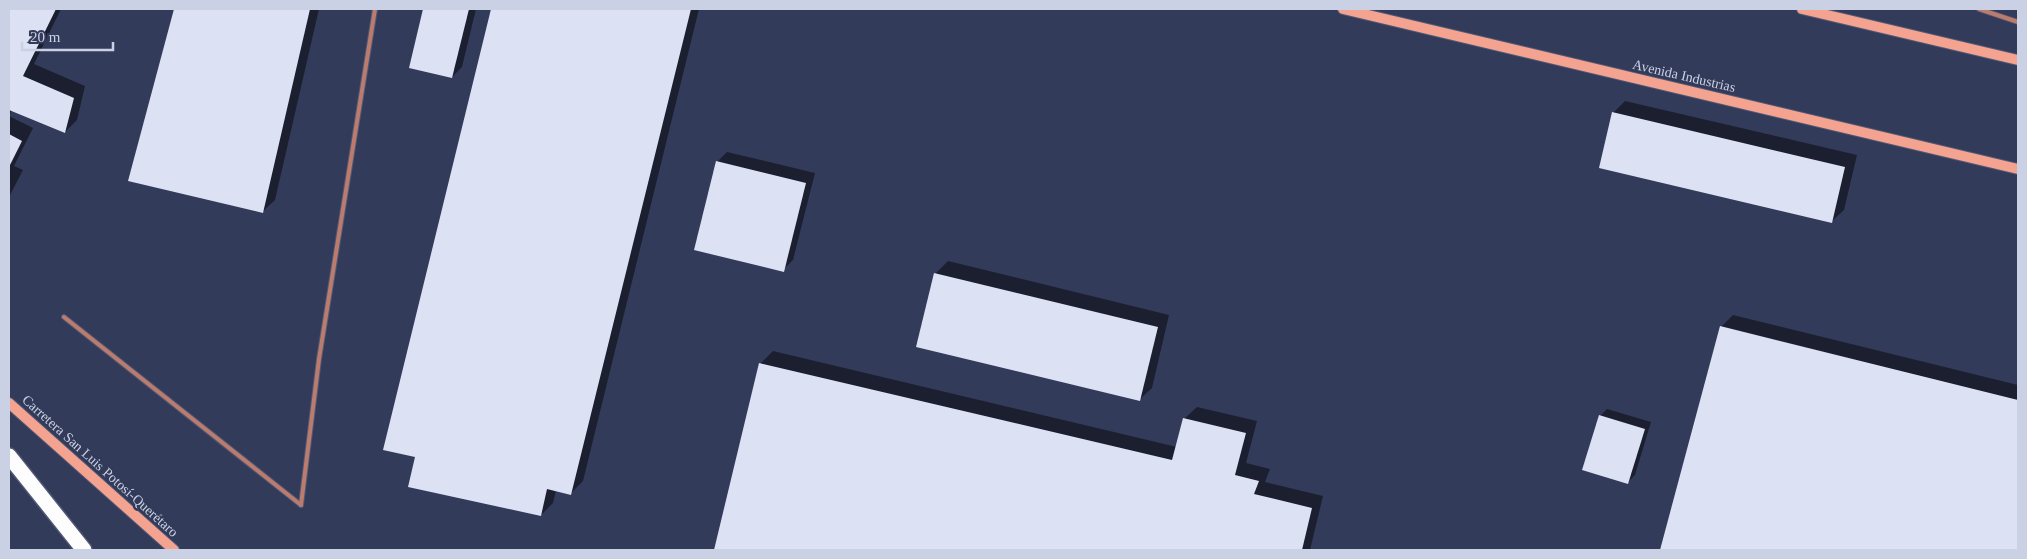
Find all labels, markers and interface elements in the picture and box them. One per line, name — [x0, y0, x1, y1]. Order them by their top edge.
scale bar — [22, 20, 114, 52]
text: 20 m — [30, 29, 61, 45]
street label: Avenida Industrias — [1631, 57, 1737, 95]
street label: Carretera San Luis Potosí-Querétaro — [19, 392, 181, 540]

